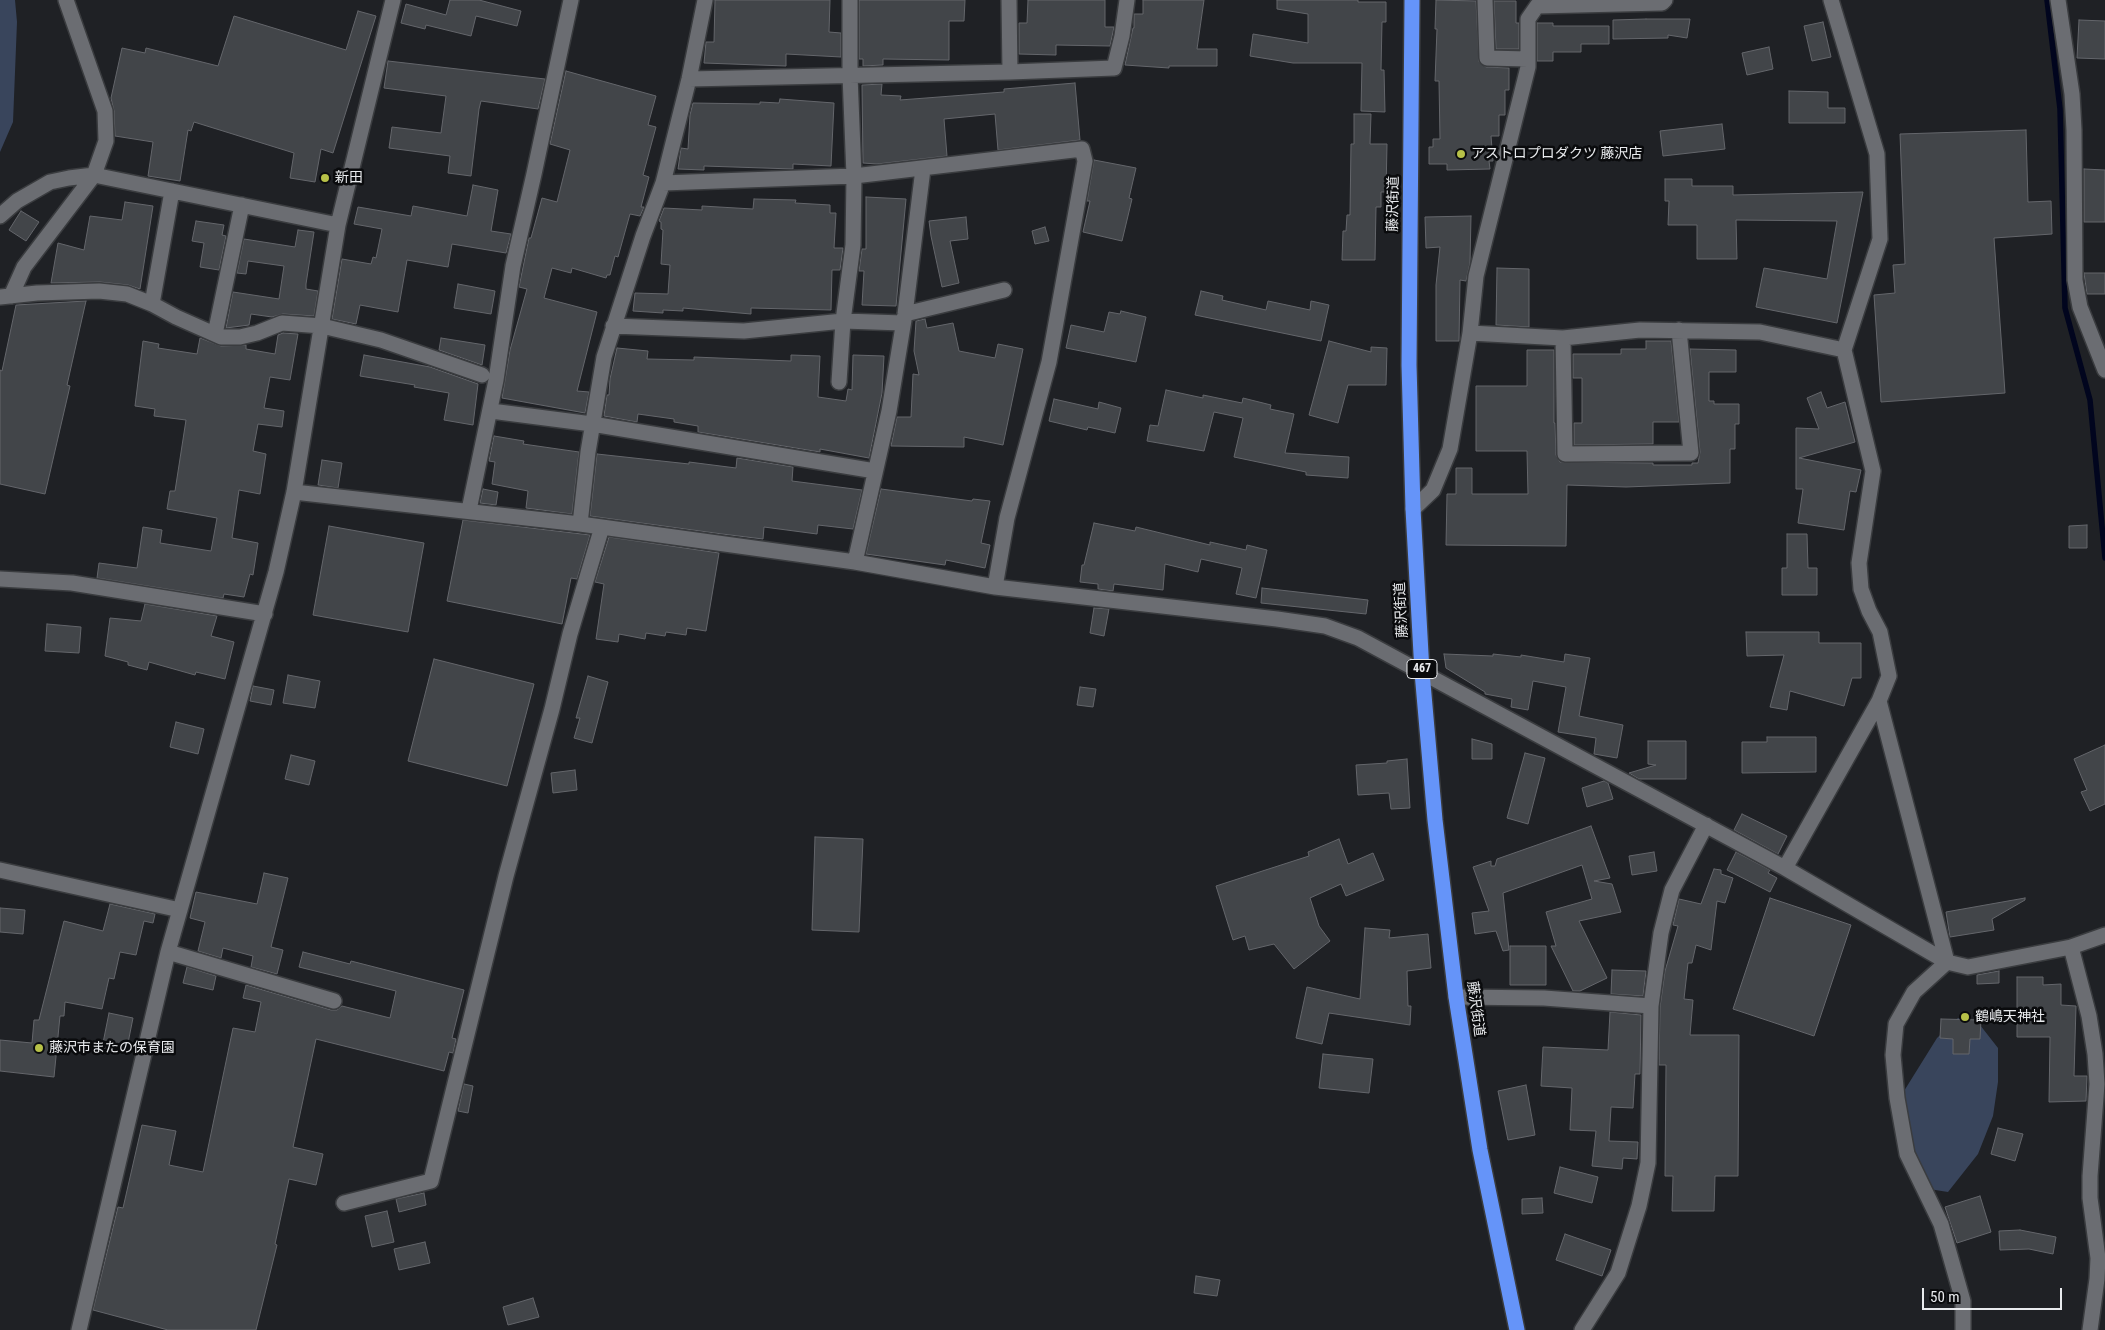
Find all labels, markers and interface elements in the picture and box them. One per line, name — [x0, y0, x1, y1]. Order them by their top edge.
place label: アストロプロダクツ 藤沢店 — [1471, 146, 1642, 162]
marker: アストロプロダクツ 藤沢店 — [1455, 148, 1467, 160]
place label: 新田 — [335, 170, 363, 186]
marker: 新田 — [319, 172, 331, 184]
street label: 藤沢街道 — [1385, 176, 1403, 232]
street label: 藤沢街道 — [1392, 582, 1412, 638]
road number: 467 — [1407, 660, 1437, 679]
street label: 藤沢街道 — [1463, 980, 1487, 1038]
place label: 鶴嶋天神社 — [1975, 1009, 2045, 1025]
marker: 鶴嶋天神社 — [1959, 1011, 1971, 1023]
place label: 藤沢市またの保育園 — [49, 1040, 175, 1056]
marker: 藤沢市またの保育園 — [33, 1042, 45, 1054]
scale bar — [1925, 1278, 2065, 1310]
text: 50 m — [1930, 1288, 1960, 1306]

